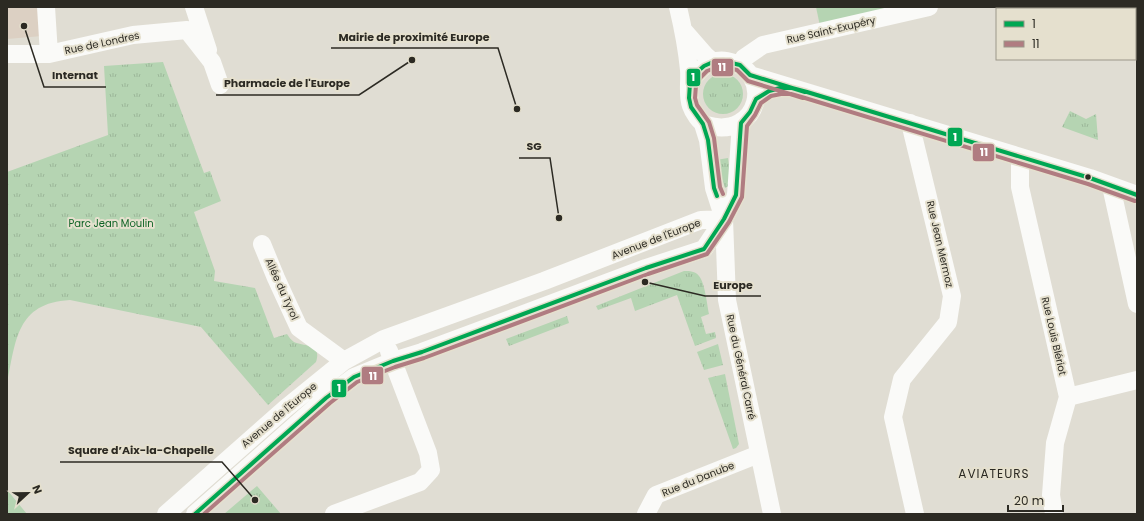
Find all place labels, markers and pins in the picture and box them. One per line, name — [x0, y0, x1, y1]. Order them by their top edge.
callout: Mairie de proximité Europe — [331, 25, 498, 48]
callout: Internat — [44, 64, 106, 87]
callout: Pharmacie de l'Europe — [216, 72, 359, 95]
callout: SG — [519, 135, 550, 158]
unlabelled marker — [1083, 172, 1093, 182]
callout: Europe — [705, 273, 761, 296]
callout: Square d’Aix-la-Chapelle — [60, 439, 222, 462]

